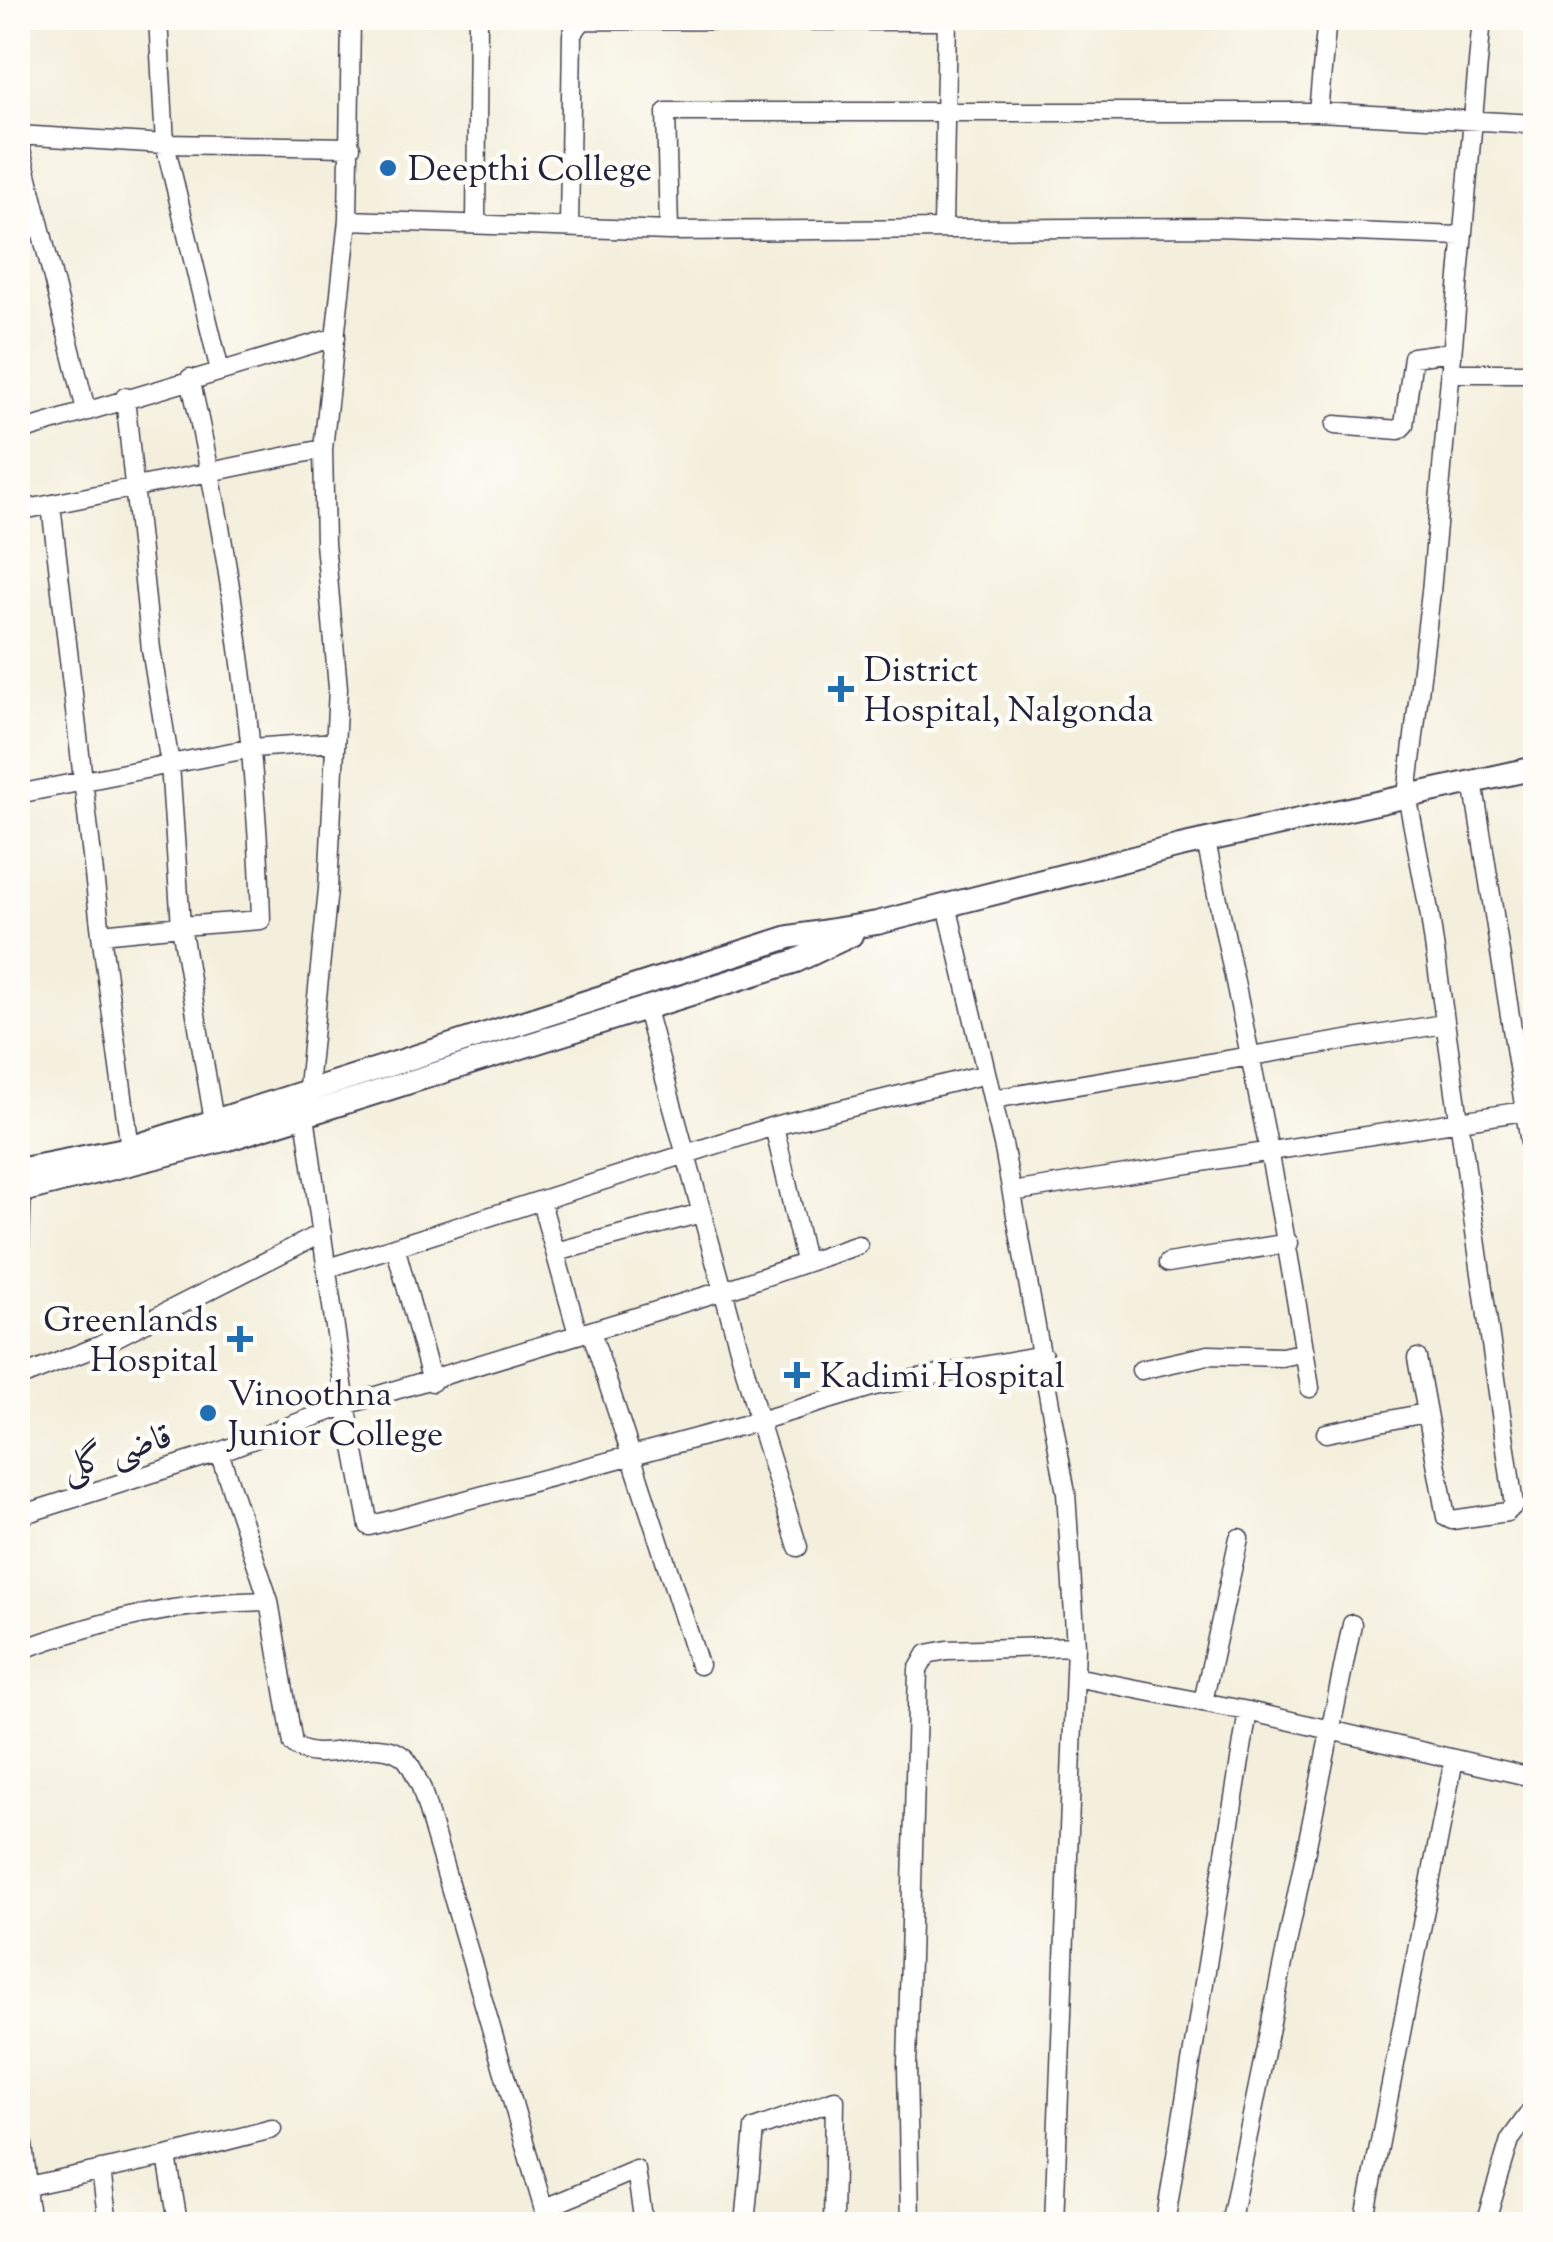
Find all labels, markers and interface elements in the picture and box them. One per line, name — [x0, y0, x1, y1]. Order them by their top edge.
place label: Deepthi College — [408, 146, 652, 197]
marker: Deepthi College — [377, 157, 399, 179]
place label: District Hospital, Nalgonda — [864, 647, 1153, 738]
marker: District Hospital, Nalgonda — [828, 676, 854, 702]
place label: Greenlands Hospital — [43, 1297, 218, 1388]
marker: Greenlands Hospital — [227, 1326, 253, 1352]
place label: Kadimi Hospital — [820, 1353, 1065, 1404]
marker: Kadimi Hospital — [784, 1362, 810, 1388]
place label: Vinoothna Junior College — [226, 1371, 443, 1462]
marker: Vinoothna Junior College — [197, 1402, 219, 1424]
street label: قاضی گلی — [55, 1413, 179, 1496]

